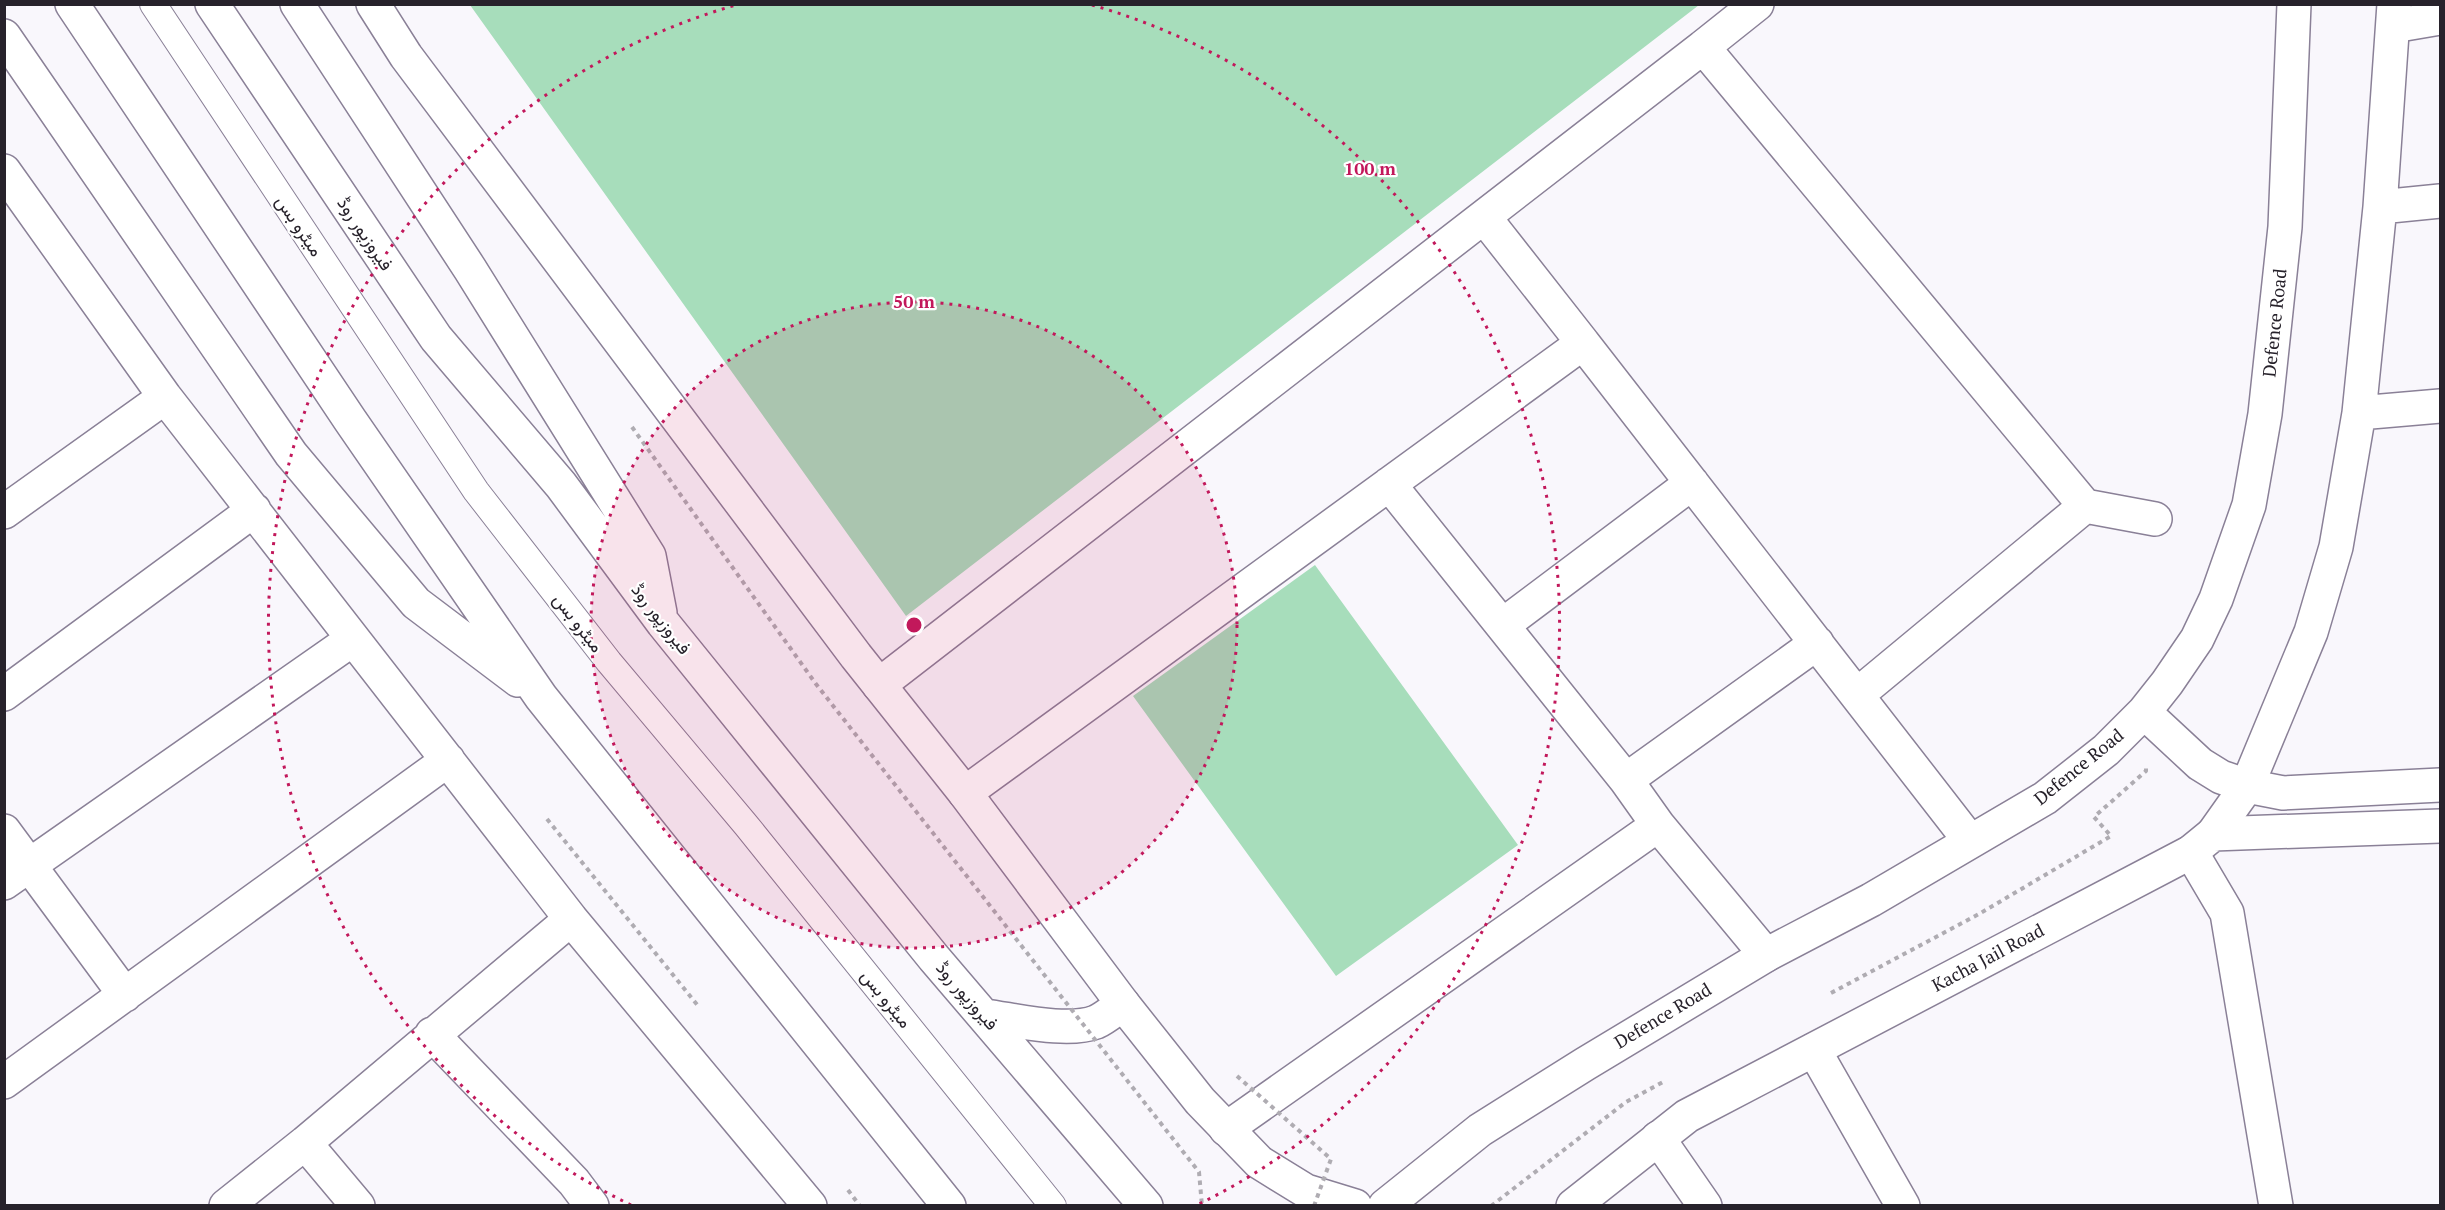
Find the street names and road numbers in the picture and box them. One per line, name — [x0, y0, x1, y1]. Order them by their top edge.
street label: میٹرو بس — [271, 190, 329, 261]
street label: فیروزپور روڈ — [332, 192, 399, 275]
street label: Defence Road — [2256, 267, 2292, 378]
street label: فیروزپور روڈ — [626, 578, 697, 659]
street label: میٹرو بس — [548, 588, 609, 657]
street label: Defence Road — [2028, 723, 2128, 810]
street label: Kacha Jail Road — [1927, 917, 2048, 997]
street label: فیروزپور روڈ — [930, 956, 1004, 1036]
street label: میٹرو بس — [856, 964, 918, 1033]
street label: Defence Road — [1610, 977, 1715, 1054]

